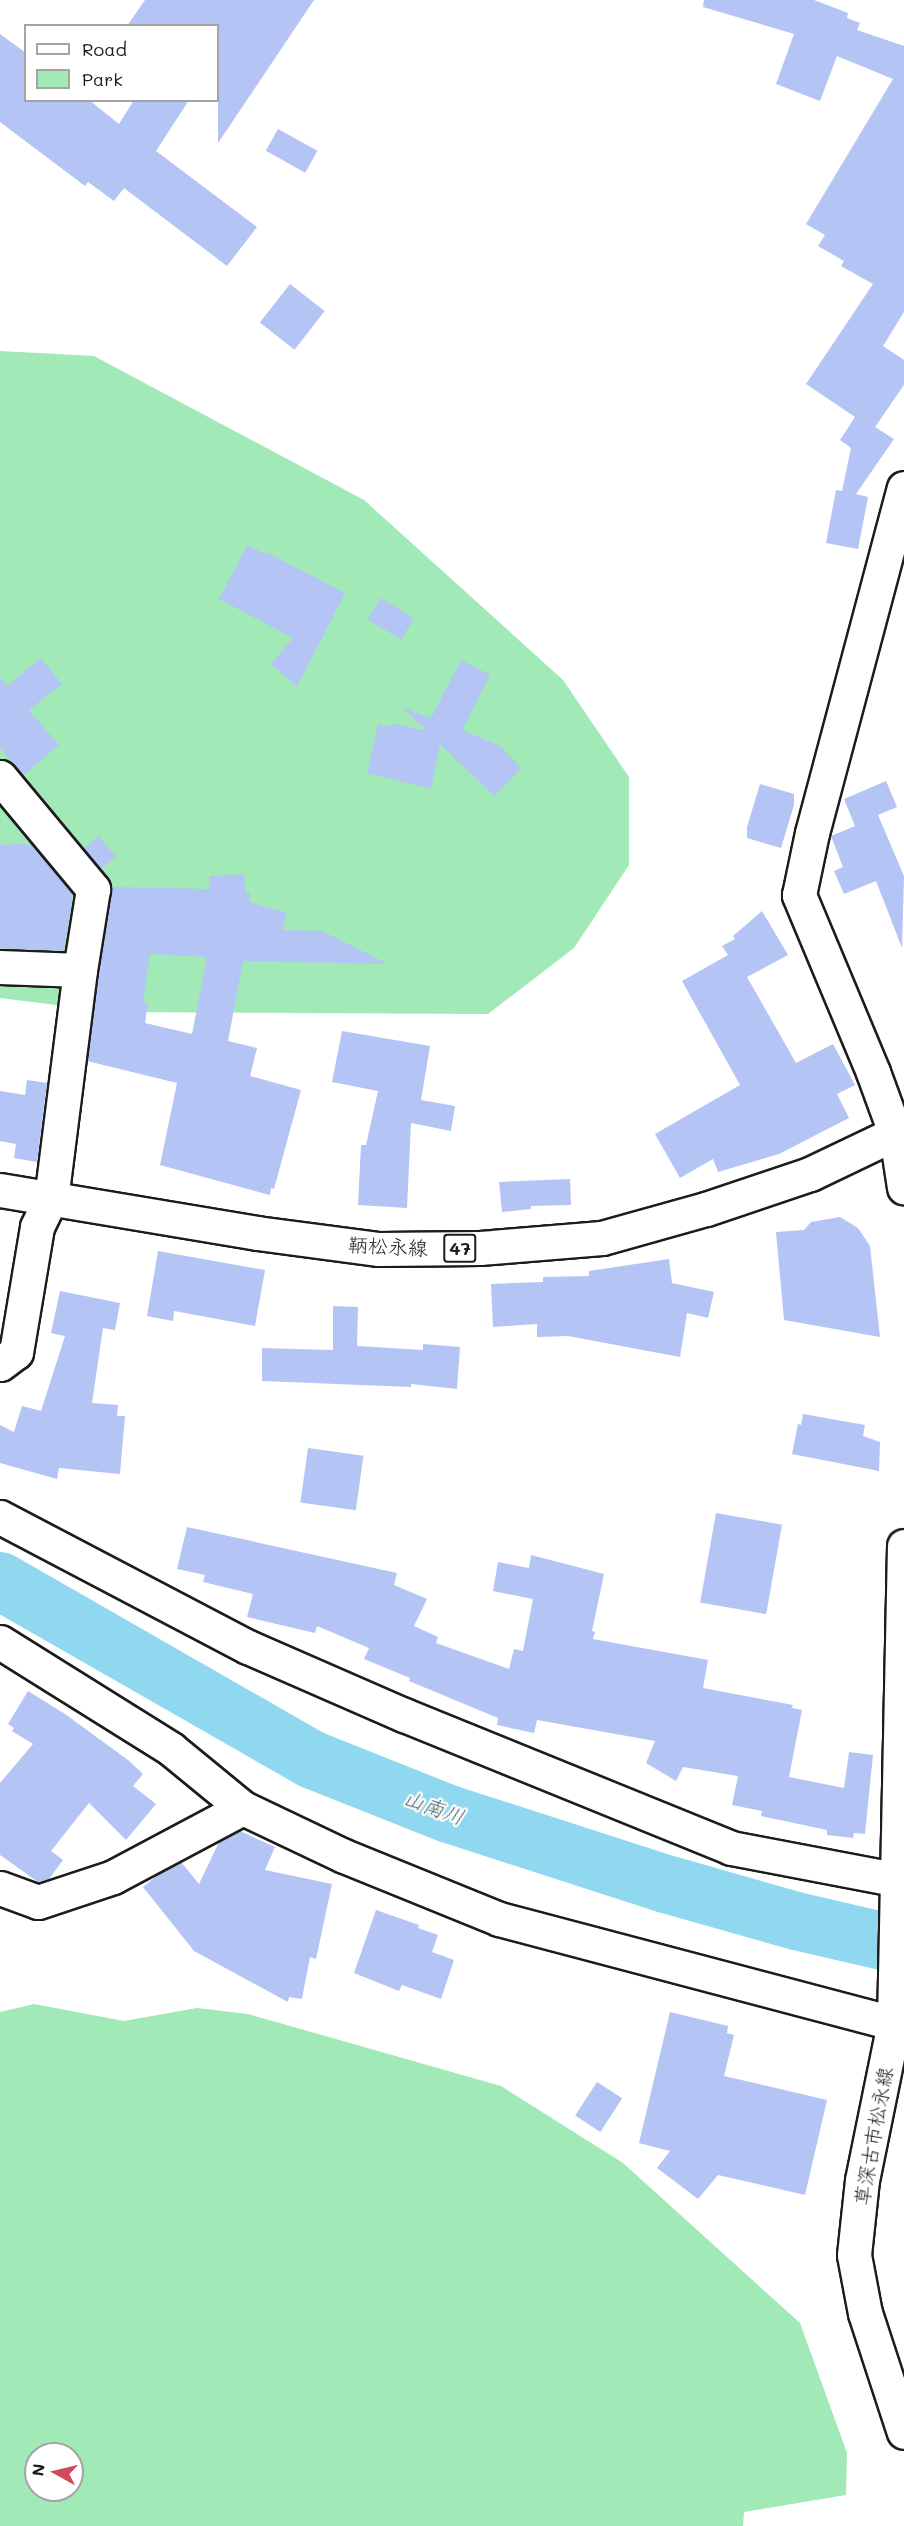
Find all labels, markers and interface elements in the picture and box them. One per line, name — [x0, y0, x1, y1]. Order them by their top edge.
legend — [24, 24, 219, 102]
text: Road — [82, 37, 127, 61]
text: Park — [82, 67, 123, 91]
street label: 鞆松永線 — [347, 1232, 429, 1260]
road number: 47 — [442, 1233, 478, 1263]
water label: 山南川 — [400, 1784, 468, 1830]
street label: 草深古市松永線 — [849, 2065, 897, 2207]
north arrow — [24, 2442, 84, 2502]
text: N — [26, 2462, 49, 2477]

